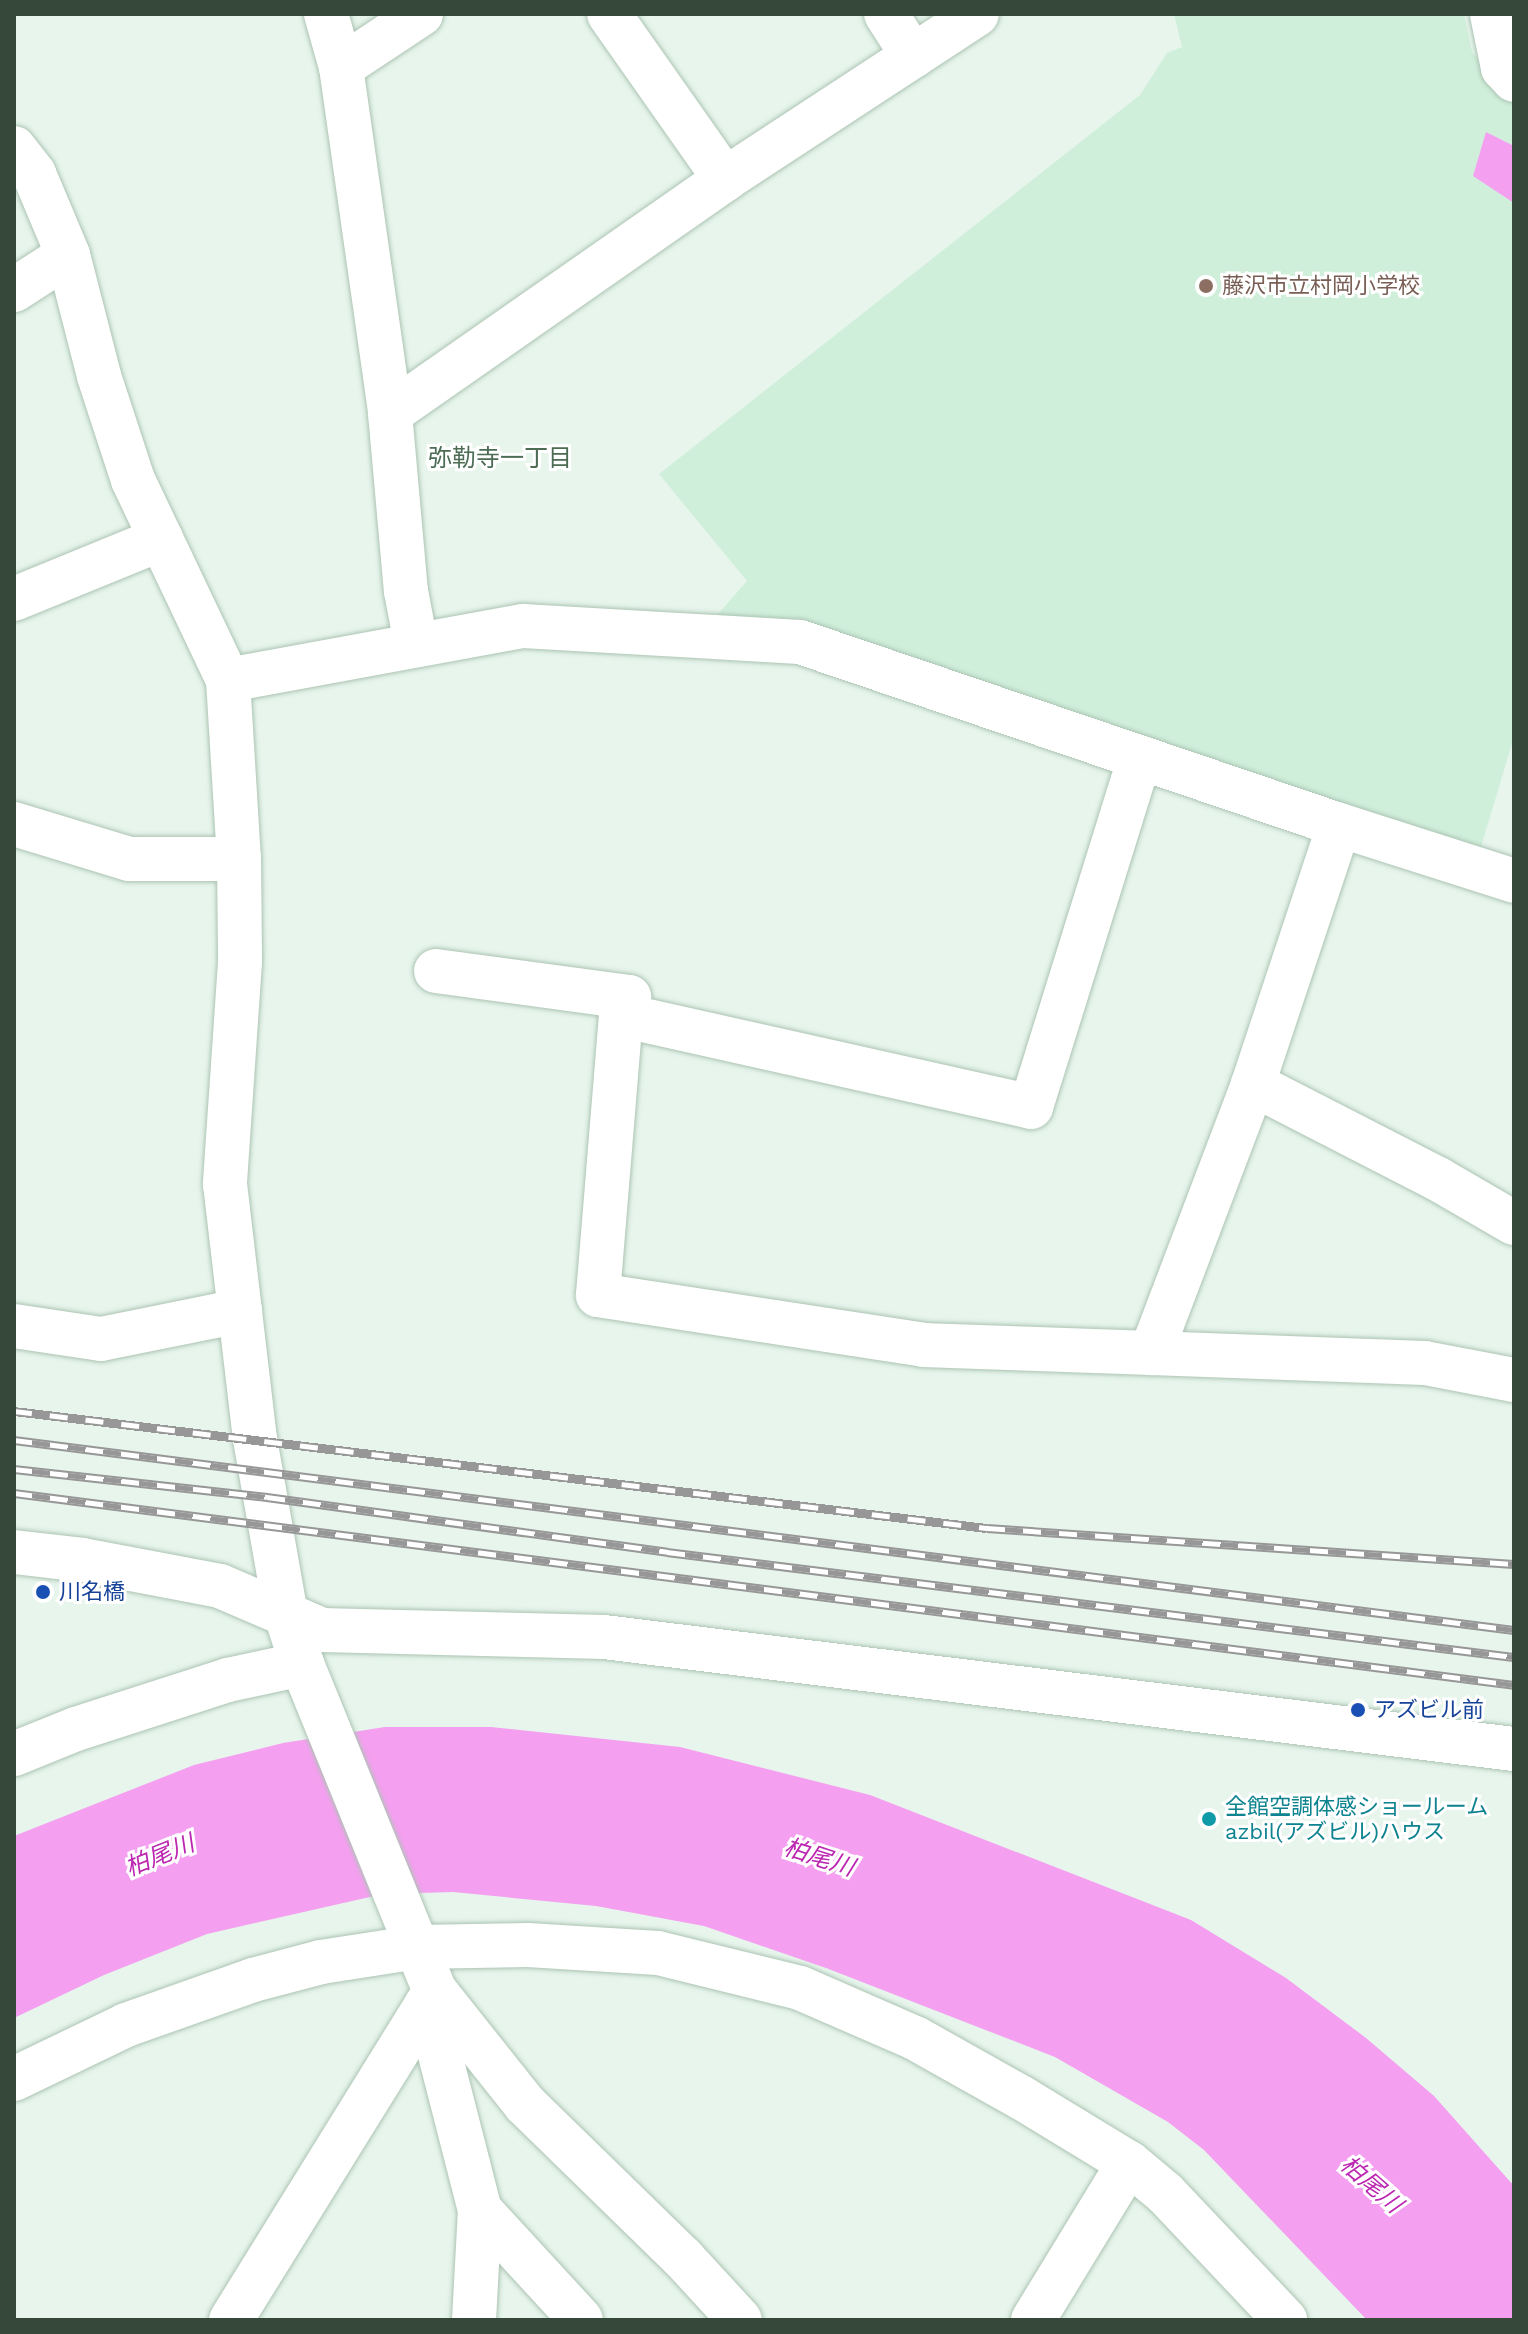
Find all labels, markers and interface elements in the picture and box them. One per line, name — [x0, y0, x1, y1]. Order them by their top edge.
place label: 藤沢市立村岡小学校 — [1222, 273, 1420, 299]
marker: 藤沢市立村岡小学校 — [1197, 277, 1215, 295]
district label: 弥勒寺一丁目 — [428, 445, 572, 473]
place label: 川名橋 — [59, 1579, 125, 1605]
marker: 川名橋 — [34, 1583, 52, 1601]
place label: アズビル前 — [1374, 1697, 1484, 1723]
marker: アズビル前 — [1349, 1701, 1367, 1719]
place label: 全館空調体感ショールーム azbil(アズビル)ハウス — [1225, 1793, 1489, 1844]
marker: 全館空調体感ショールーム azbil(アズビル)ハウス — [1200, 1810, 1218, 1828]
water label: 柏尾川 — [121, 1829, 199, 1883]
water label: 柏尾川 — [780, 1833, 858, 1883]
water label: 柏尾川 — [1334, 2151, 1408, 2219]

